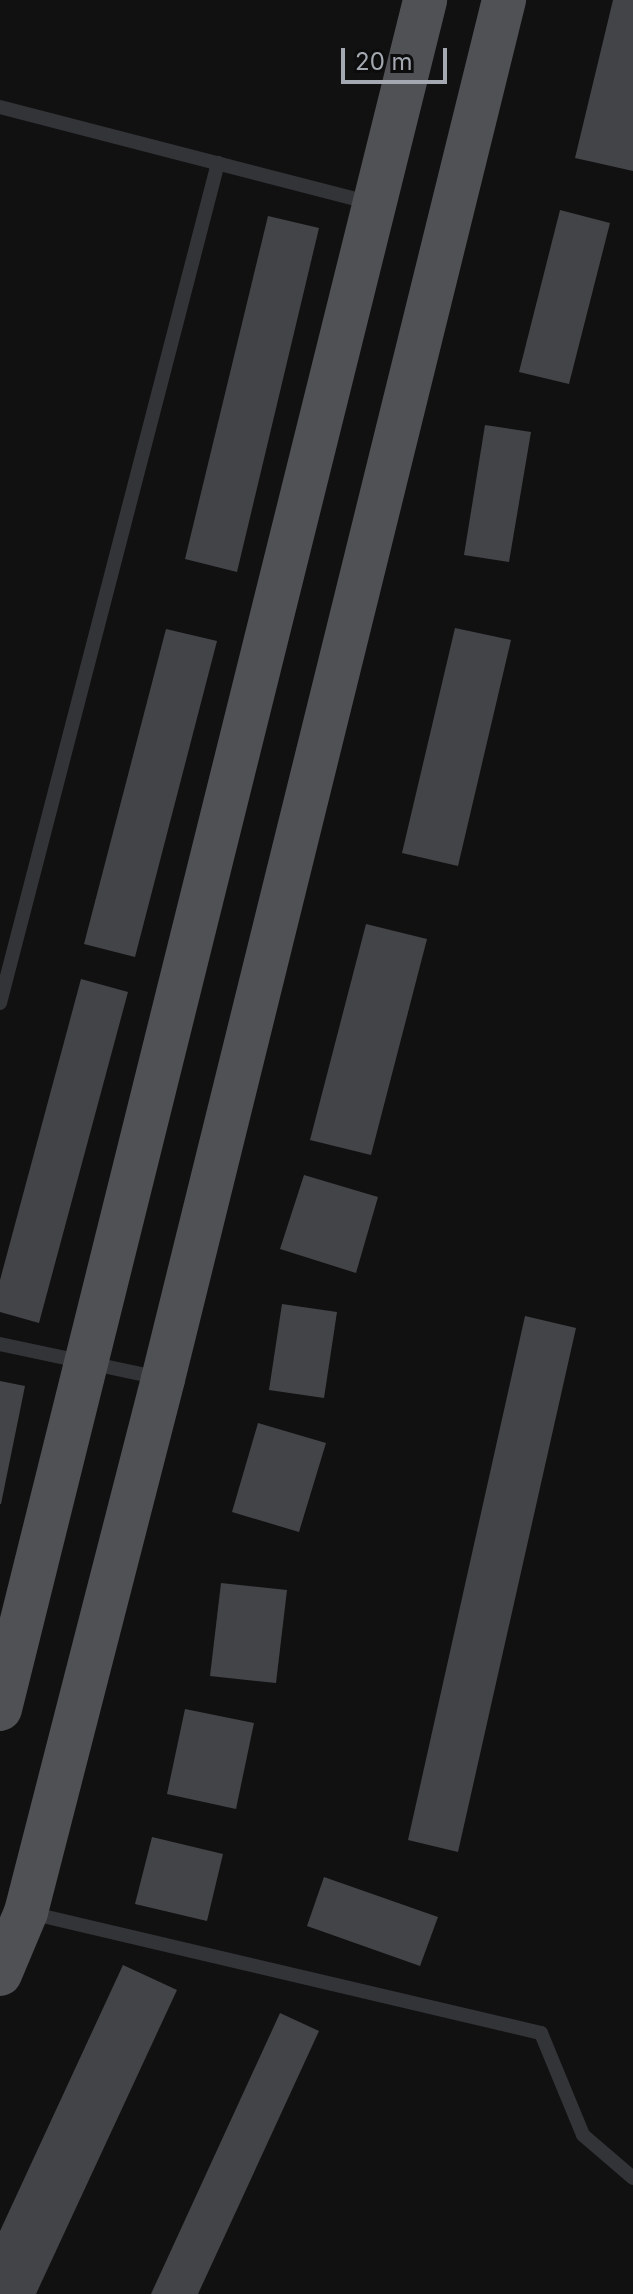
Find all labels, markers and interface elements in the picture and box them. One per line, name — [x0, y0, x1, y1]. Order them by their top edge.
scale bar — [345, 32, 451, 82]
text: 20 m — [355, 47, 413, 76]

